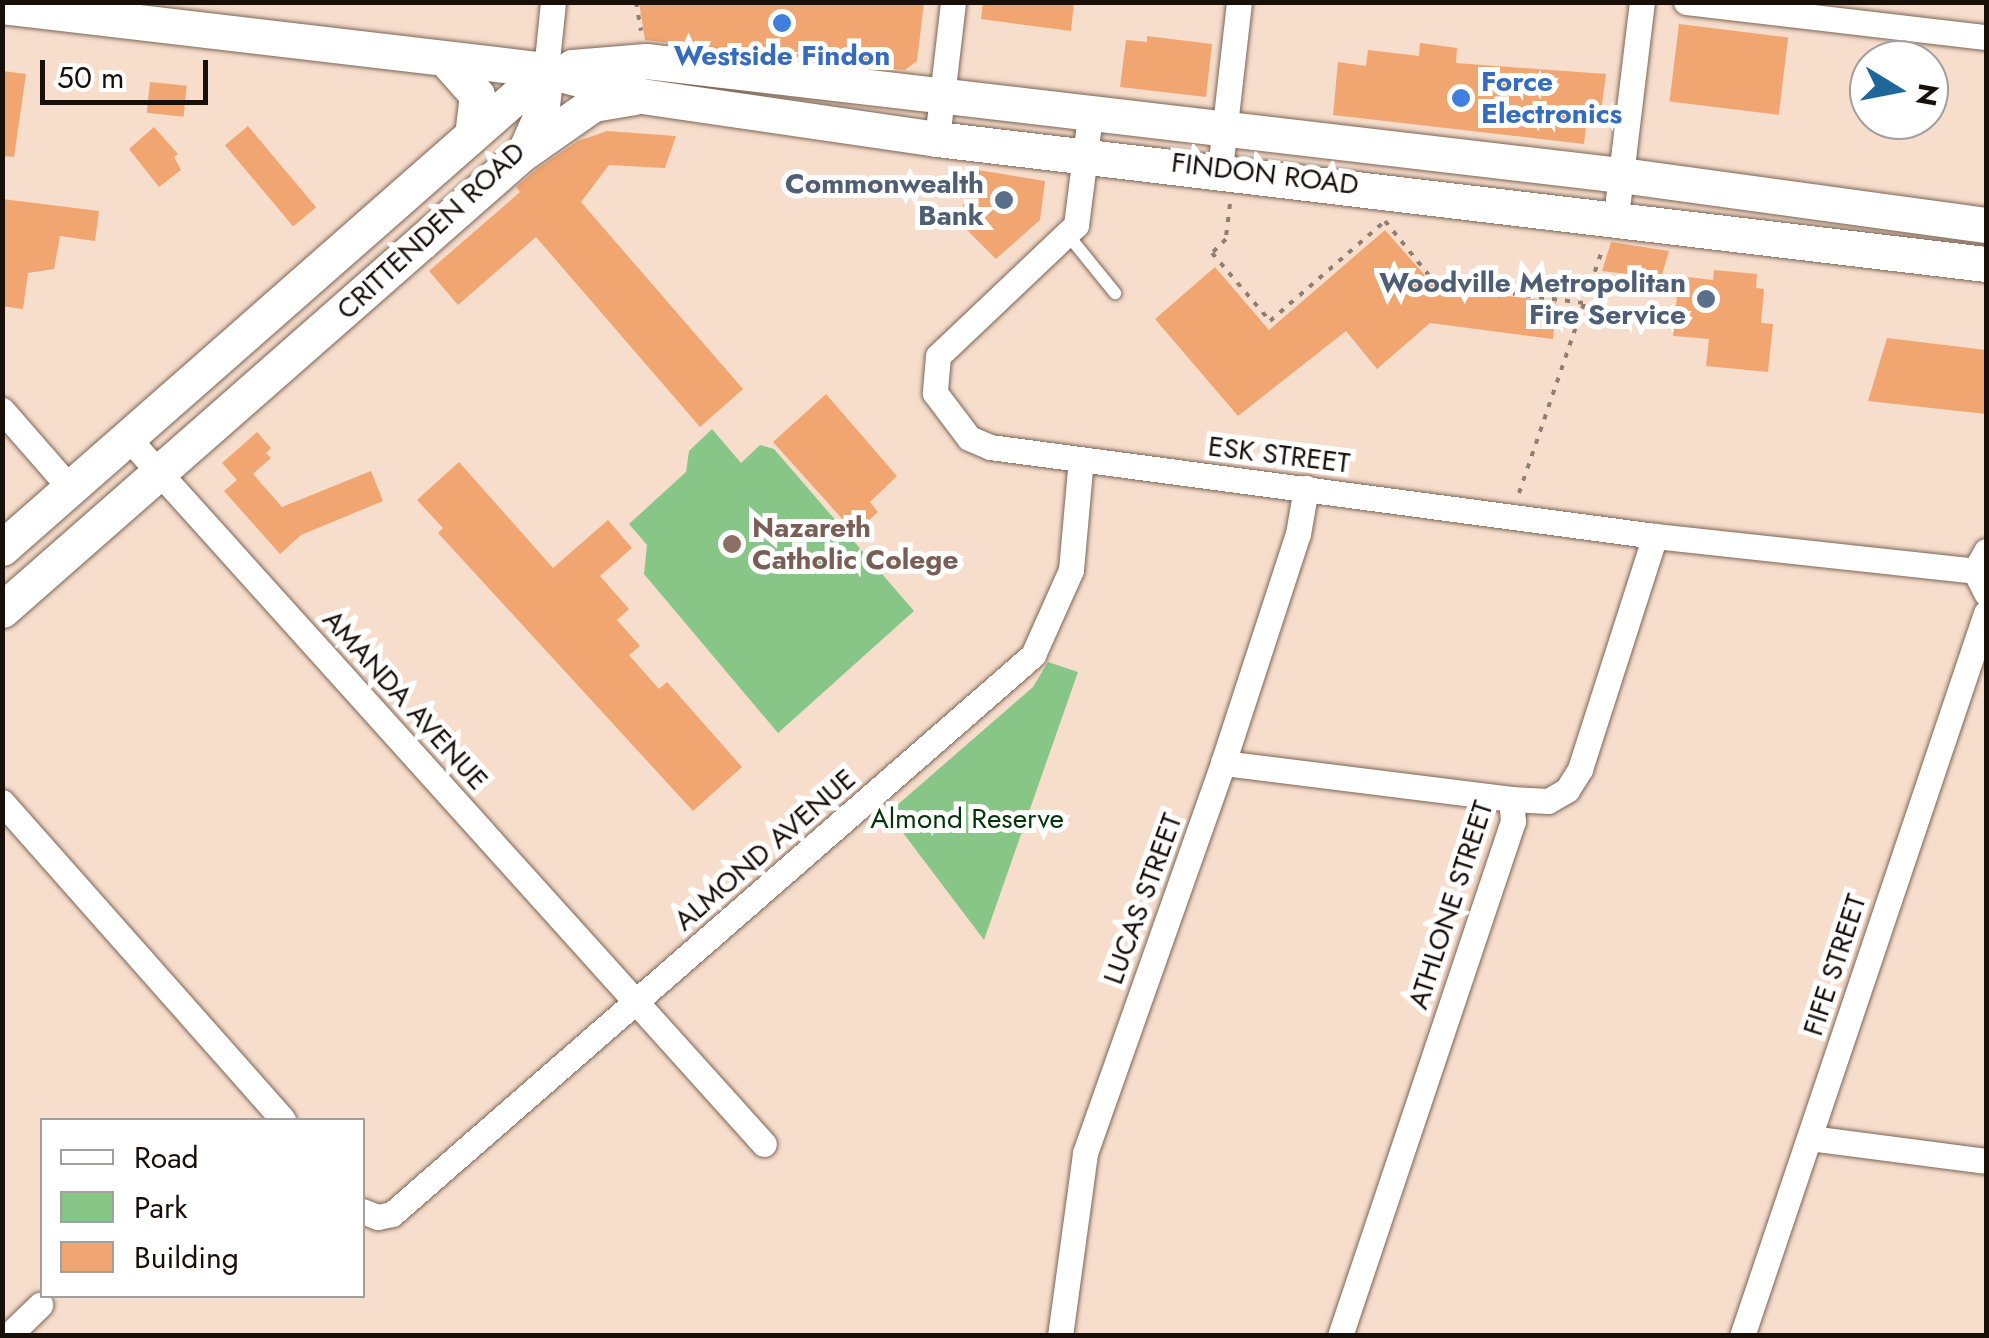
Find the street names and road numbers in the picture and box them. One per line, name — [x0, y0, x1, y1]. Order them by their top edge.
street label: CRITTENDEN ROAD — [330, 135, 532, 327]
street label: FINDON ROAD — [1170, 146, 1360, 202]
street label: ESK STREET — [1206, 430, 1352, 480]
street label: AMANDA AVENUE — [315, 603, 495, 797]
street label: ALMOND AVENUE — [667, 762, 863, 938]
street label: ATHLONE STREET — [1402, 797, 1500, 1013]
street label: LUCAS STREET — [1097, 809, 1189, 989]
street label: FIFE STREET — [1796, 890, 1874, 1040]

